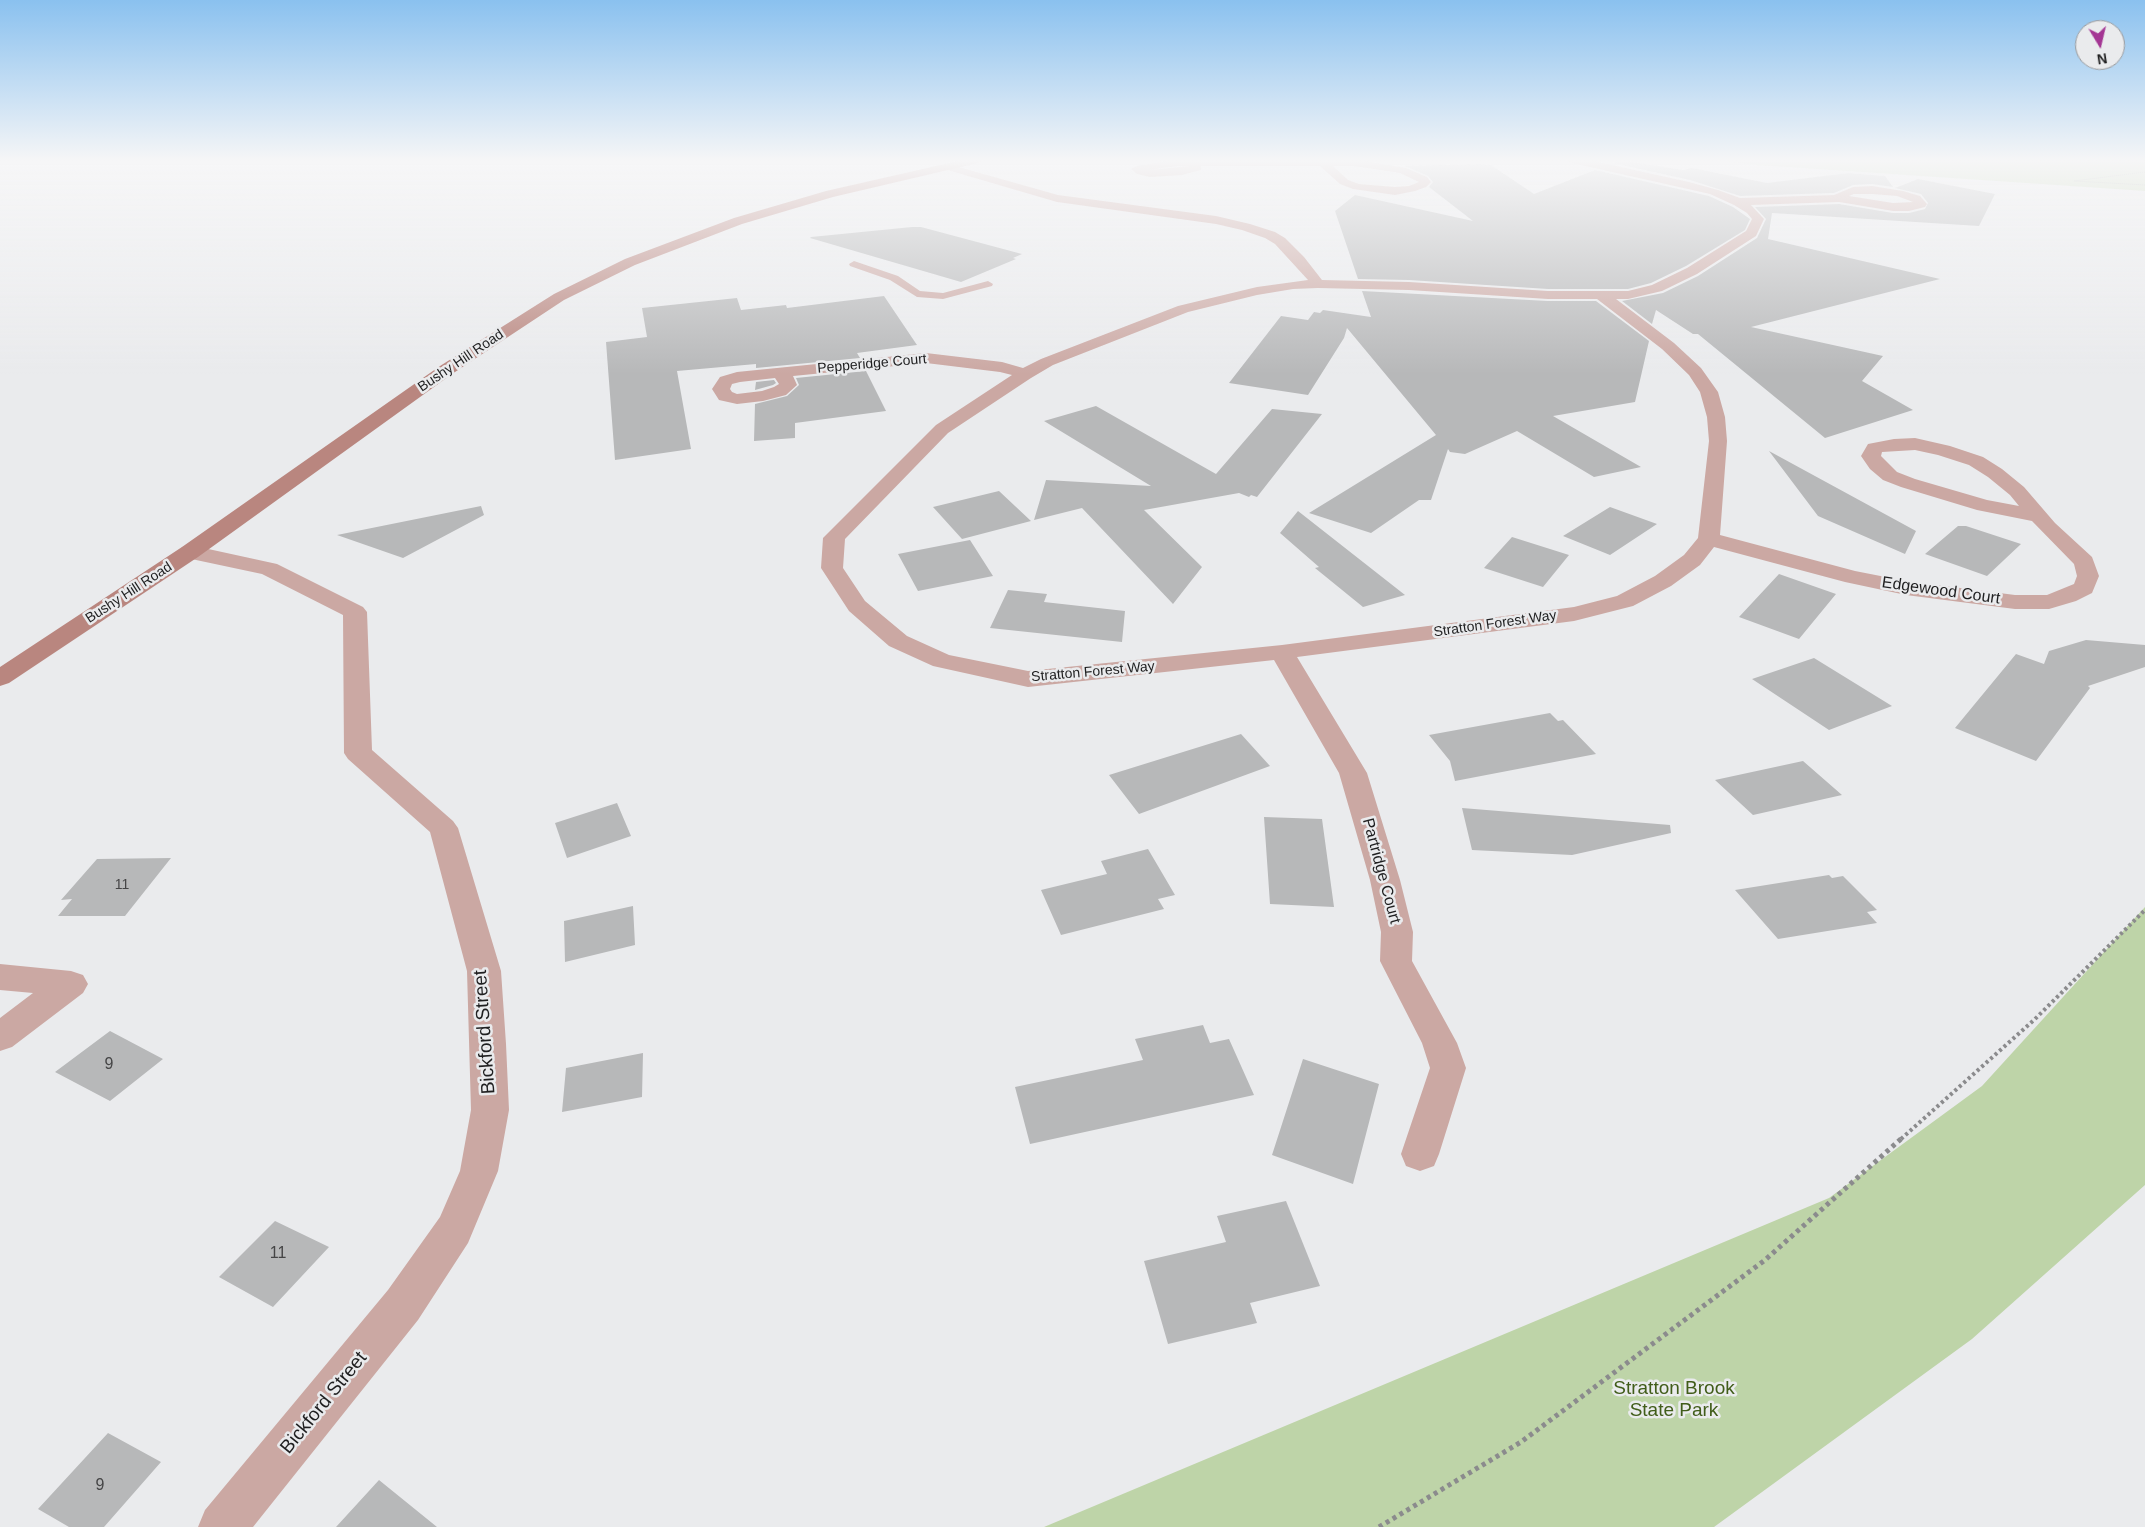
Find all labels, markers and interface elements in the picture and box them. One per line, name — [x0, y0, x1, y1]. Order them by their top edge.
north arrow — [2075, 20, 2125, 70]
text: N — [2096, 50, 2108, 68]
street label: Bushy Hill Road — [415, 326, 507, 396]
street label: Pepperidge Court — [817, 351, 927, 377]
street label: Bushy Hill Road — [83, 559, 175, 627]
street label: Edgewood Court — [1881, 573, 2001, 609]
street label: Stratton Forest Way — [1432, 607, 1558, 641]
street label: Stratton Forest Way — [1031, 658, 1155, 686]
street label: Partridge Court — [1358, 816, 1404, 926]
house number: 11 — [115, 877, 129, 893]
street label: Bickford Street — [469, 969, 501, 1095]
house number: 9 — [105, 1055, 113, 1075]
house number: 11 — [270, 1244, 286, 1264]
street label: Bickford Street — [276, 1347, 372, 1459]
park label: Stratton Brook State Park — [1613, 1378, 1735, 1422]
house number: 9 — [96, 1476, 104, 1496]

